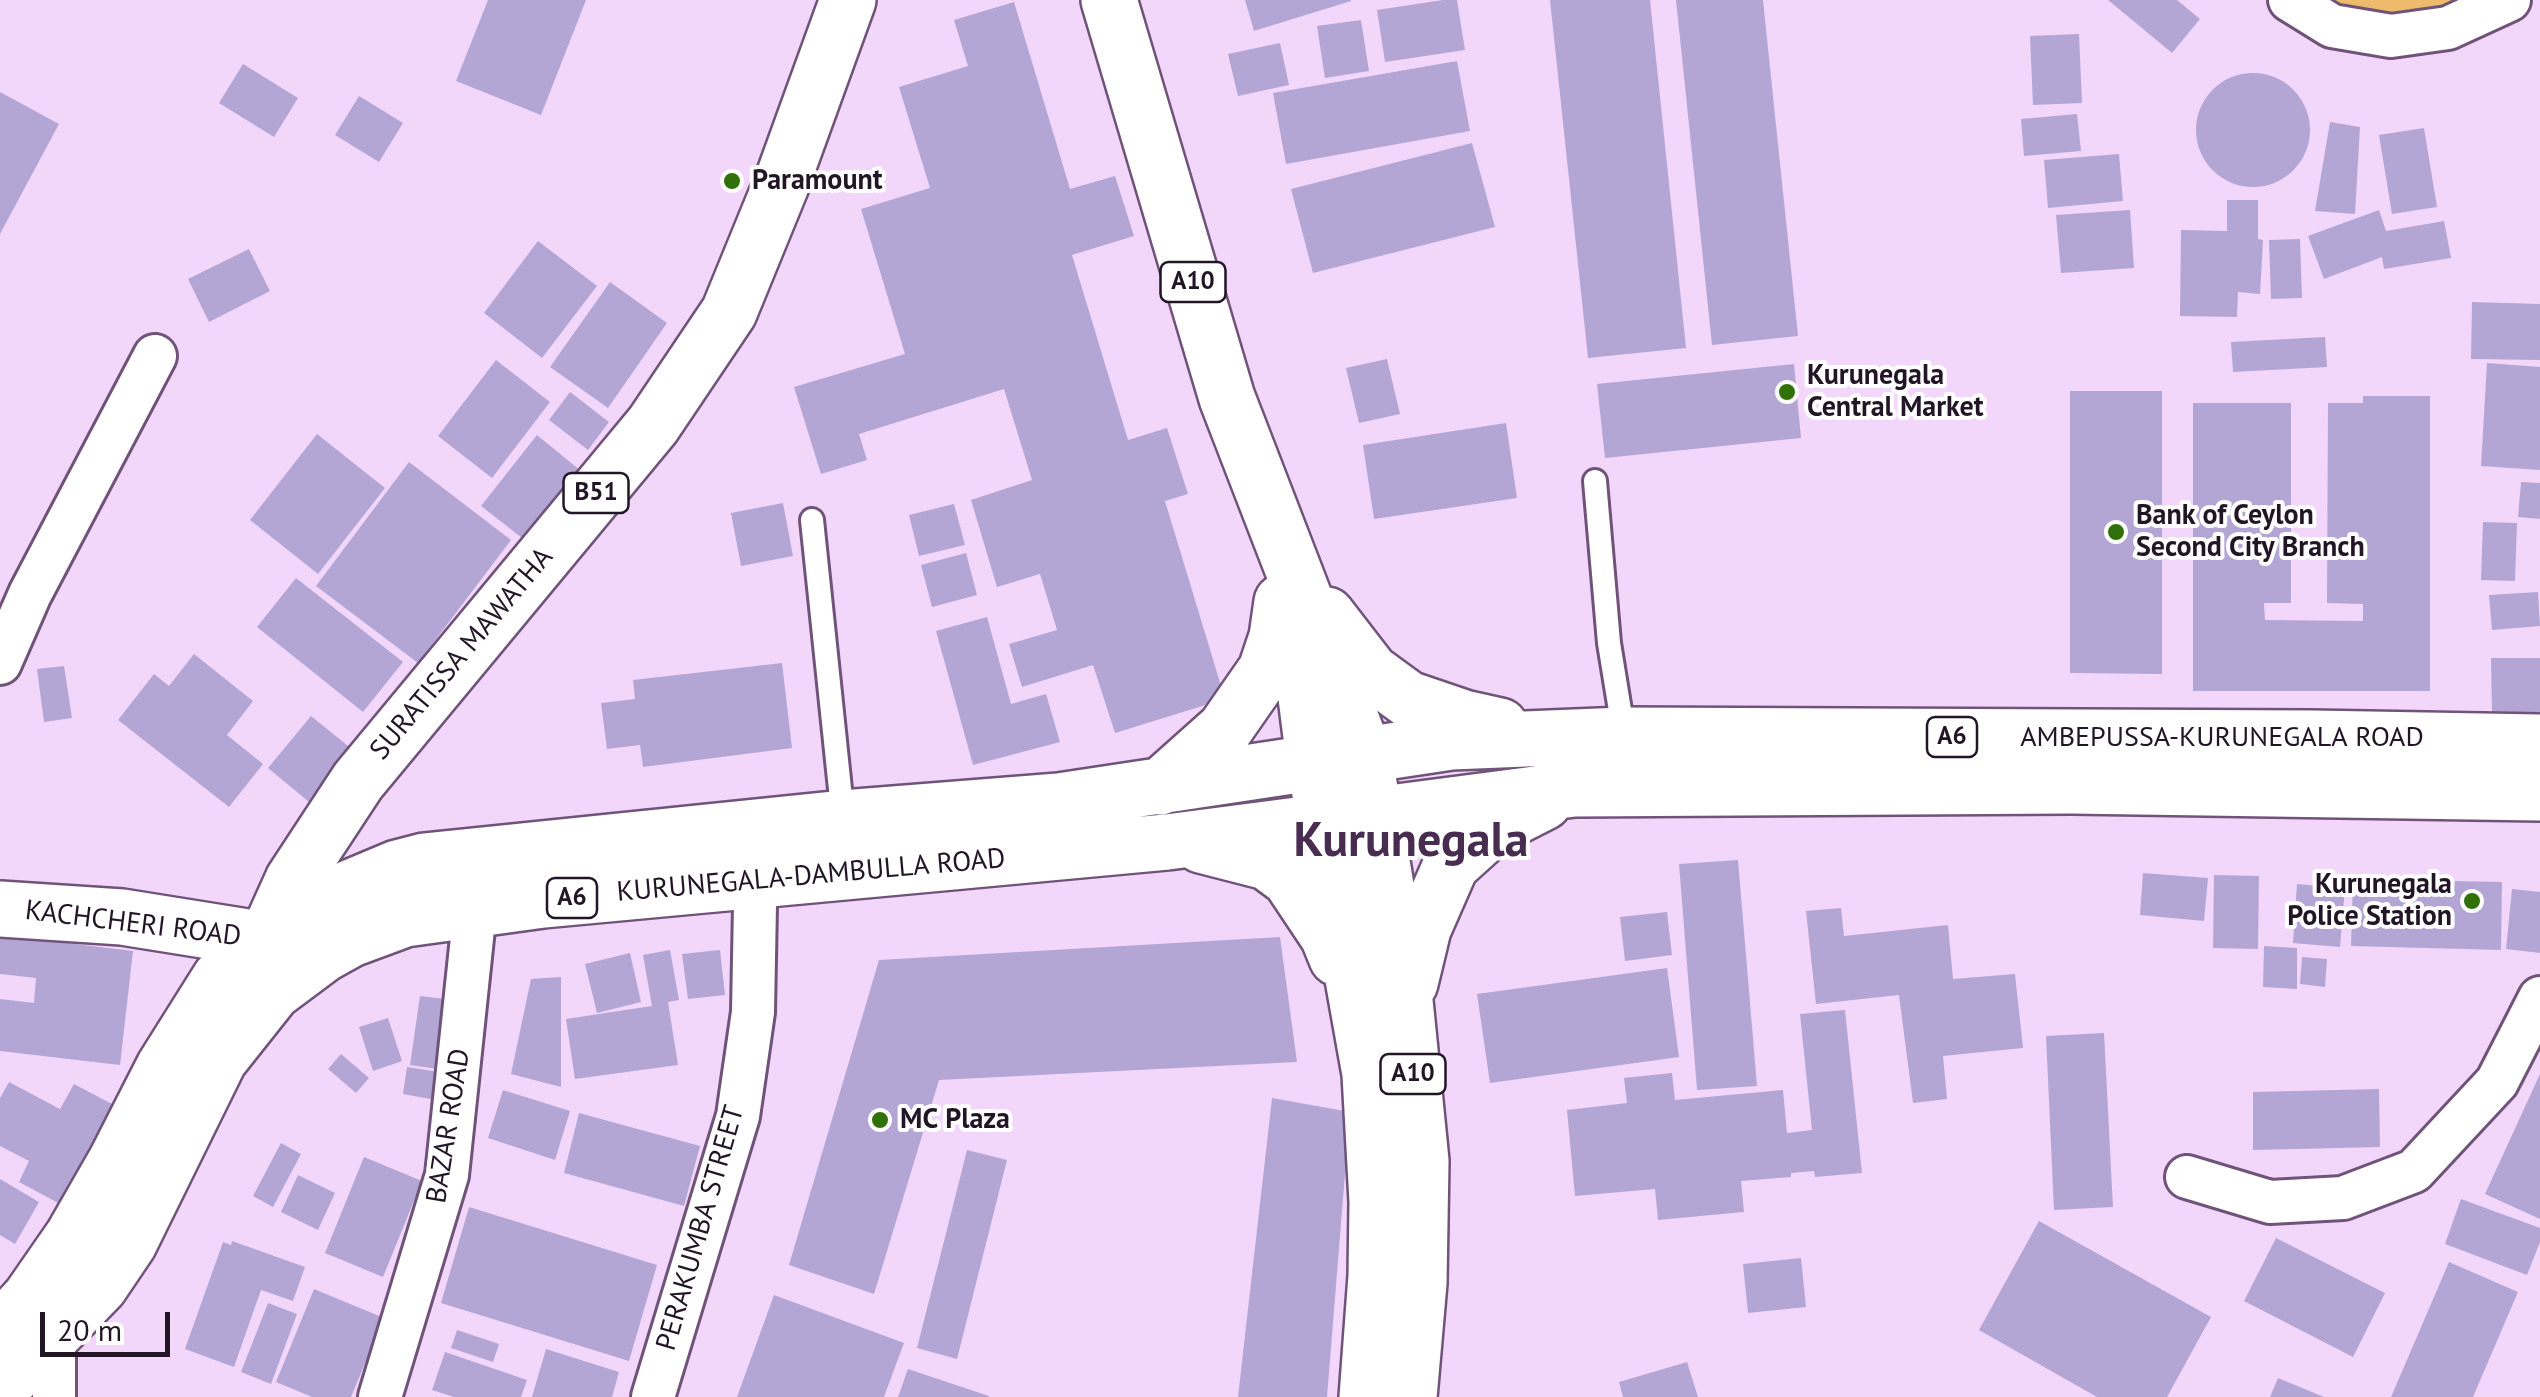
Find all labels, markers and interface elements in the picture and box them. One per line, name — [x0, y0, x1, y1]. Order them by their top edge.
place label: Paramount — [752, 164, 882, 198]
marker: Paramount — [721, 170, 743, 192]
road number: A10 — [1160, 262, 1226, 302]
place label: Kurunegala Central Market — [1807, 359, 1983, 425]
marker: Kurunegala Central Market — [1776, 381, 1798, 403]
road number: B51 — [564, 473, 628, 513]
place label: Bank of Ceylon Second City Branch — [2136, 499, 2365, 565]
marker: Bank of Ceylon Second City Branch — [2105, 521, 2127, 543]
street label: SURATISSA MAWATHA — [364, 541, 560, 767]
road number: A6 — [1927, 717, 1977, 757]
street label: AMBEPUSSA-KURUNEGALA ROAD — [2020, 721, 2424, 755]
district label: Kurunegala — [1293, 813, 1529, 871]
street label: KURUNEGALA-DAMBULLA ROAD — [615, 842, 1007, 910]
place label: Kurunegala Police Station — [2287, 868, 2452, 934]
road number: A6 — [547, 878, 597, 918]
marker: Kurunegala Police Station — [2461, 890, 2483, 912]
street label: KACHCHERI ROAD — [23, 894, 243, 954]
street label: BAZAR ROAD — [420, 1046, 478, 1206]
road number: A10 — [1380, 1054, 1446, 1094]
street label: PERAKUMBA STREET — [650, 1102, 752, 1354]
place label: MC Plaza — [900, 1103, 1010, 1137]
marker: MC Plaza — [869, 1109, 891, 1131]
scale bar — [45, 1292, 175, 1354]
text: 20 m — [57, 1310, 122, 1349]

